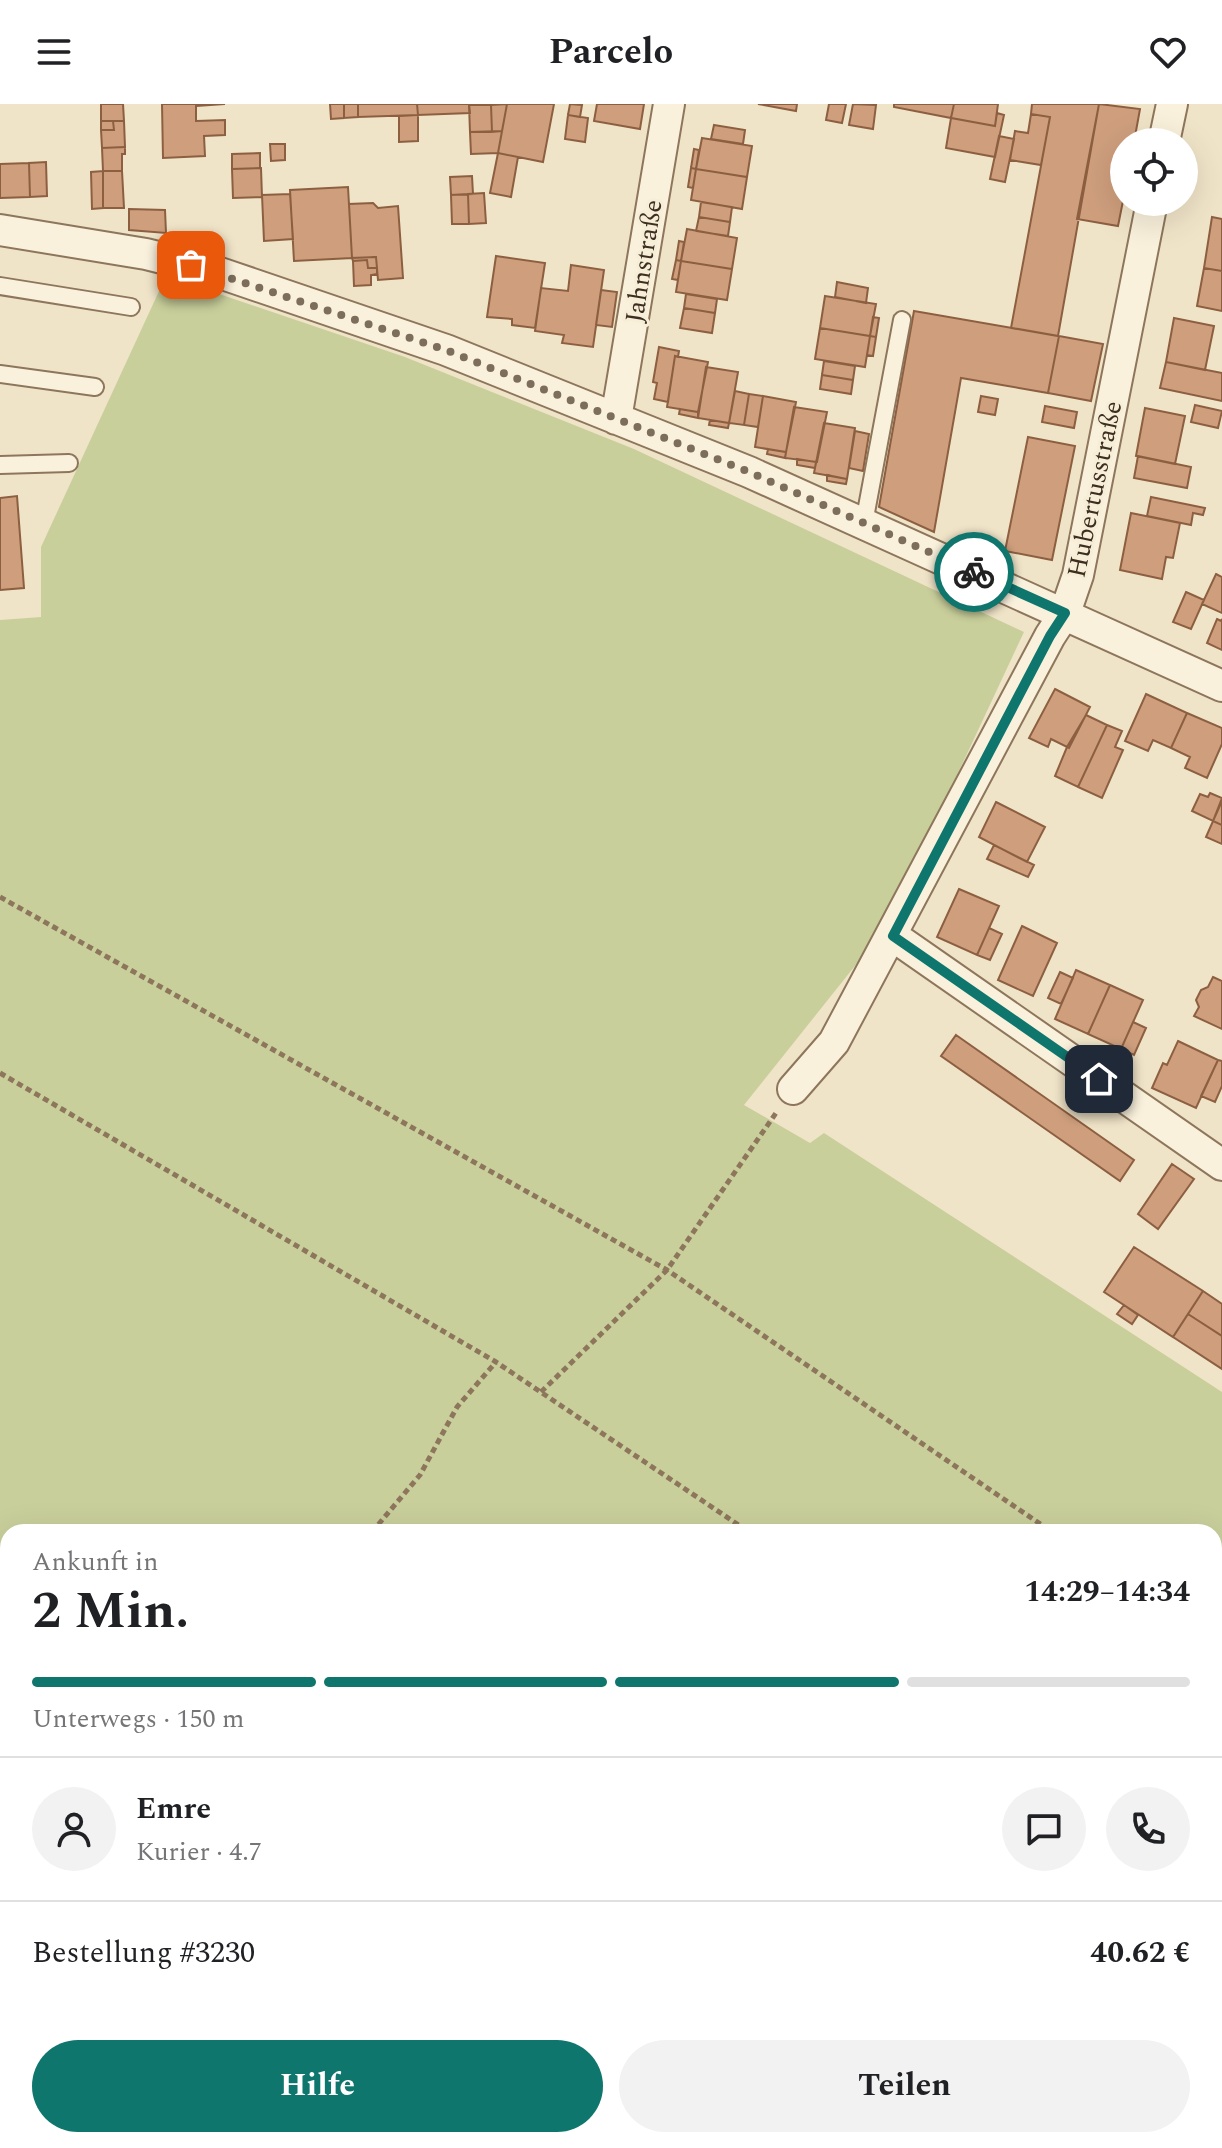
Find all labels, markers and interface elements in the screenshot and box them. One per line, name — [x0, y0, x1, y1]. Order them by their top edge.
text: Parcelo — [549, 25, 673, 80]
icon: menu — [32, 30, 76, 74]
icon: heart — [1146, 30, 1190, 74]
map controls — [1110, 128, 1198, 216]
button: locate — [1110, 128, 1198, 216]
street label: Jahnstraße — [615, 197, 673, 326]
pin — [157, 231, 225, 299]
icon: bag — [169, 243, 213, 287]
street label: Hubertusstraße — [1057, 397, 1133, 581]
courier — [934, 532, 1014, 612]
icon: bike — [952, 550, 996, 594]
pin — [1065, 1045, 1133, 1113]
icon: home — [1077, 1057, 1121, 1101]
text: Ankunft in — [32, 1542, 158, 1582]
text: 14:29–14:34 — [1024, 1569, 1190, 1615]
text: 2 Min. — [32, 1572, 189, 1651]
text: Unterwegs · 150 m — [32, 1699, 244, 1739]
text: Emre — [136, 1786, 211, 1832]
button: person — [32, 1787, 116, 1871]
button: chat — [1002, 1787, 1086, 1871]
button: phone — [1106, 1787, 1190, 1871]
text: Kurier · 4.7 — [136, 1832, 262, 1872]
text: Bestellung #3230 — [32, 1930, 255, 1976]
text: 40.62 € — [1090, 1930, 1190, 1976]
button: Hilfe — [32, 2040, 603, 2132]
button: Teilen — [619, 2040, 1190, 2132]

